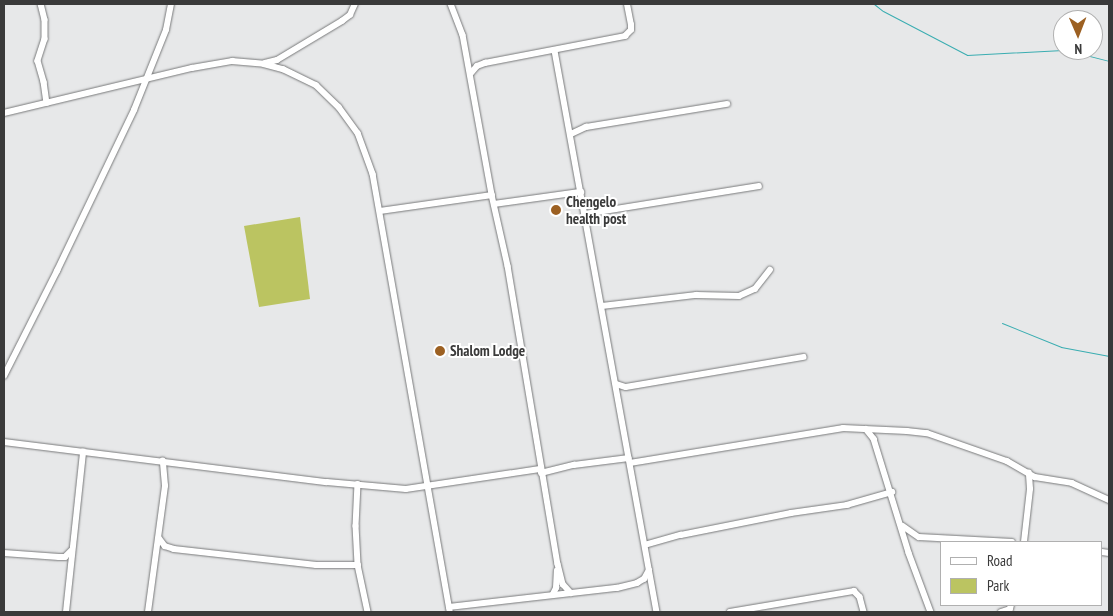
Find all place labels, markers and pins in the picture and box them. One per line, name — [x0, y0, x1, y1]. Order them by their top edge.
place label: Chengelo health post — [566, 192, 626, 227]
marker: Chengelo health post — [550, 204, 562, 216]
place label: Shalom Lodge — [450, 342, 525, 360]
marker: Shalom Lodge — [434, 345, 446, 357]

